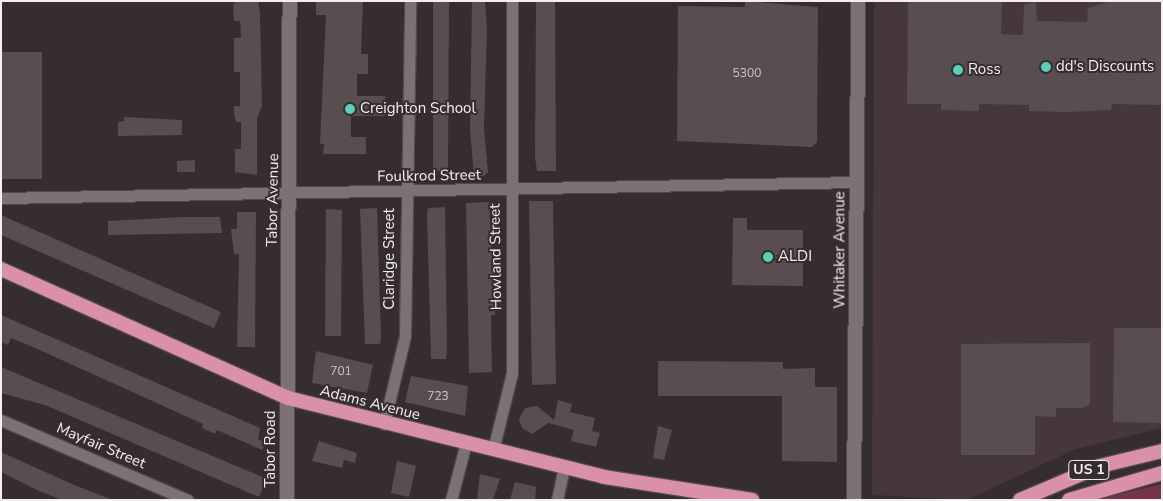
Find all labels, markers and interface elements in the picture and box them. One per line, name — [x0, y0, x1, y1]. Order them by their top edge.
place label: dd's Discounts — [1056, 58, 1154, 76]
place label: Ross — [968, 61, 1001, 79]
marker: dd's Discounts — [1040, 61, 1052, 73]
marker: Ross — [952, 64, 964, 76]
house number: 5300 — [733, 67, 761, 81]
place label: Creighton School — [360, 100, 476, 118]
marker: Creighton School — [344, 103, 356, 115]
street label: Tabor Avenue — [263, 153, 283, 247]
street label: Foulkrod Street — [377, 166, 481, 186]
street label: Whitaker Avenue — [831, 191, 849, 309]
street label: Howland Street — [486, 204, 506, 310]
street label: Claridge Street — [381, 208, 399, 310]
place label: ALDI — [778, 248, 812, 266]
marker: ALDI — [762, 251, 774, 263]
house number: 701 — [330, 365, 352, 379]
street label: Adams Avenue — [318, 382, 422, 424]
house number: 723 — [427, 390, 449, 404]
street label: Tabor Road — [262, 410, 280, 488]
street label: Mayfair Street — [54, 419, 148, 473]
road number: US 1 — [1068, 458, 1110, 482]

